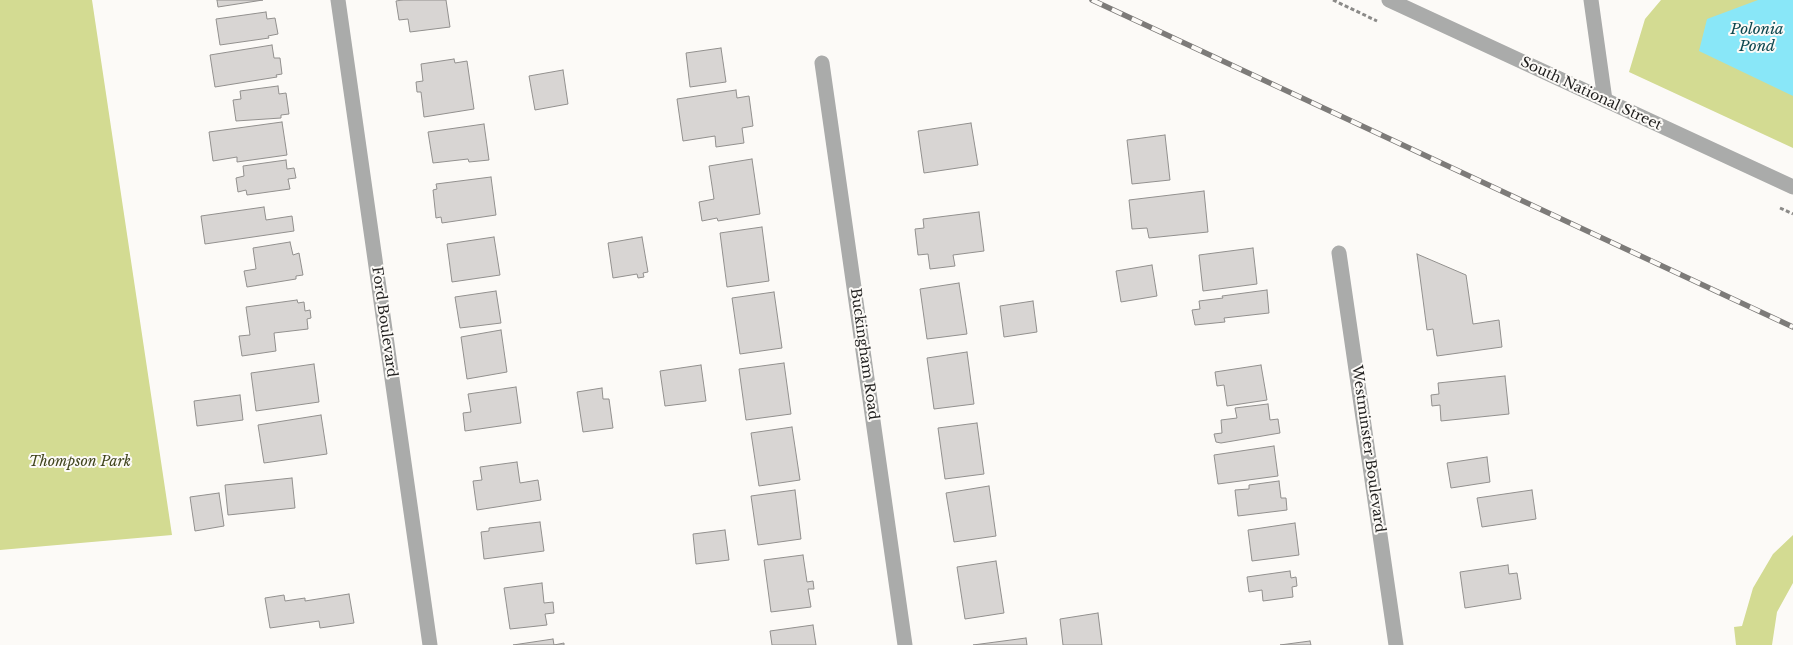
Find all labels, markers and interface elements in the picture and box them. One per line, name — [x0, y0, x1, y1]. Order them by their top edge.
water label: Polonia Pond — [1730, 21, 1784, 56]
street label: South National Street — [1518, 54, 1664, 134]
street label: Ford Boulevard — [368, 265, 400, 379]
street label: Buckingham Road — [846, 287, 882, 421]
street label: Westminster Boulevard — [1348, 364, 1388, 534]
park label: Thompson Park — [29, 454, 131, 470]

